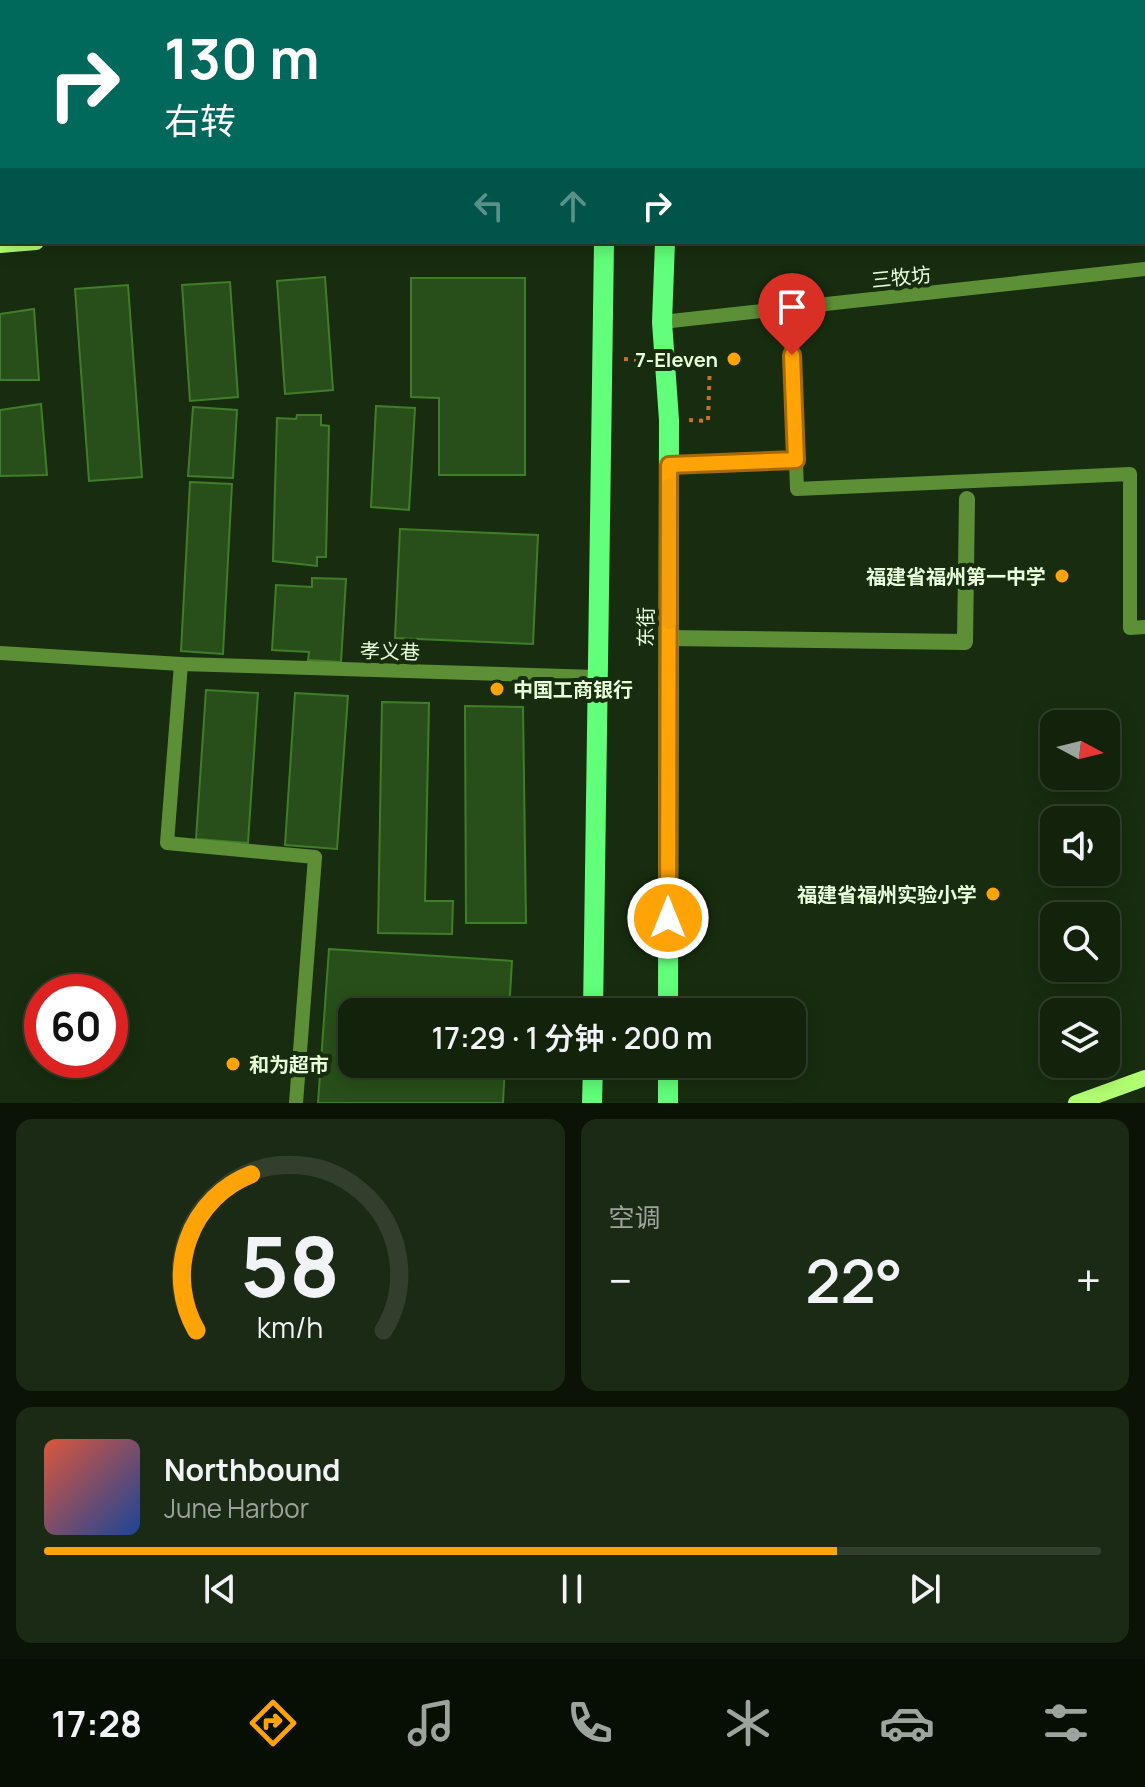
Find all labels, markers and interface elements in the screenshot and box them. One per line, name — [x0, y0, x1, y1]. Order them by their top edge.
text: 130 m — [164, 19, 320, 96]
icon: right — [32, 32, 136, 136]
text: 右转 — [164, 96, 236, 145]
icon: left — [467, 184, 511, 228]
icon: ahead — [551, 184, 595, 228]
icon: right — [635, 184, 679, 228]
street label: 三牧坊 — [870, 260, 932, 294]
pin — [758, 273, 826, 355]
icon: arrive — [770, 285, 814, 329]
place label: 7-Eleven — [635, 346, 718, 373]
marker: 7-Eleven — [725, 350, 743, 368]
place label: 福建省福州第一中学 — [866, 563, 1046, 590]
marker: 福建省福州第一中学 — [1053, 567, 1071, 585]
street label: 东街 — [632, 607, 659, 647]
street label: 孝义巷 — [360, 636, 420, 666]
place label: 中国工商银行 — [513, 676, 633, 703]
marker: 中国工商银行 — [488, 680, 506, 698]
north arrow — [1040, 710, 1120, 790]
map controls — [1040, 710, 1120, 1078]
button: sound — [1040, 806, 1120, 886]
position arrow — [626, 876, 710, 960]
place label: 福建省福州实验小学 — [797, 881, 977, 908]
marker: 福建省福州实验小学 — [984, 885, 1002, 903]
button: search — [1040, 902, 1120, 982]
speed limit sign: 60 — [24, 974, 128, 1078]
button: layers — [1040, 998, 1120, 1078]
text: 17:29 · 1 分钟 · 200 m — [432, 1017, 712, 1058]
place label: 和为超市 — [249, 1051, 329, 1078]
marker: 和为超市 — [224, 1055, 242, 1073]
text: 空调 — [609, 1199, 661, 1235]
text: 58 — [240, 1208, 340, 1322]
text: 22° — [805, 1239, 903, 1321]
text: − — [609, 1250, 632, 1310]
text: + — [1076, 1250, 1101, 1310]
text: km/h — [257, 1308, 323, 1347]
text: Northbound — [164, 1449, 341, 1490]
text: June Harbor — [164, 1490, 309, 1526]
icon: previous — [198, 1567, 242, 1611]
icon: pause — [550, 1567, 594, 1611]
icon: next — [903, 1567, 947, 1611]
icon: directions — [245, 1695, 301, 1751]
icon: music — [403, 1695, 459, 1751]
icon: phone — [562, 1695, 618, 1751]
icon: climate — [720, 1695, 776, 1751]
icon: car — [879, 1695, 935, 1751]
icon: filters — [1038, 1695, 1094, 1751]
text: 17:28 — [51, 1699, 142, 1748]

